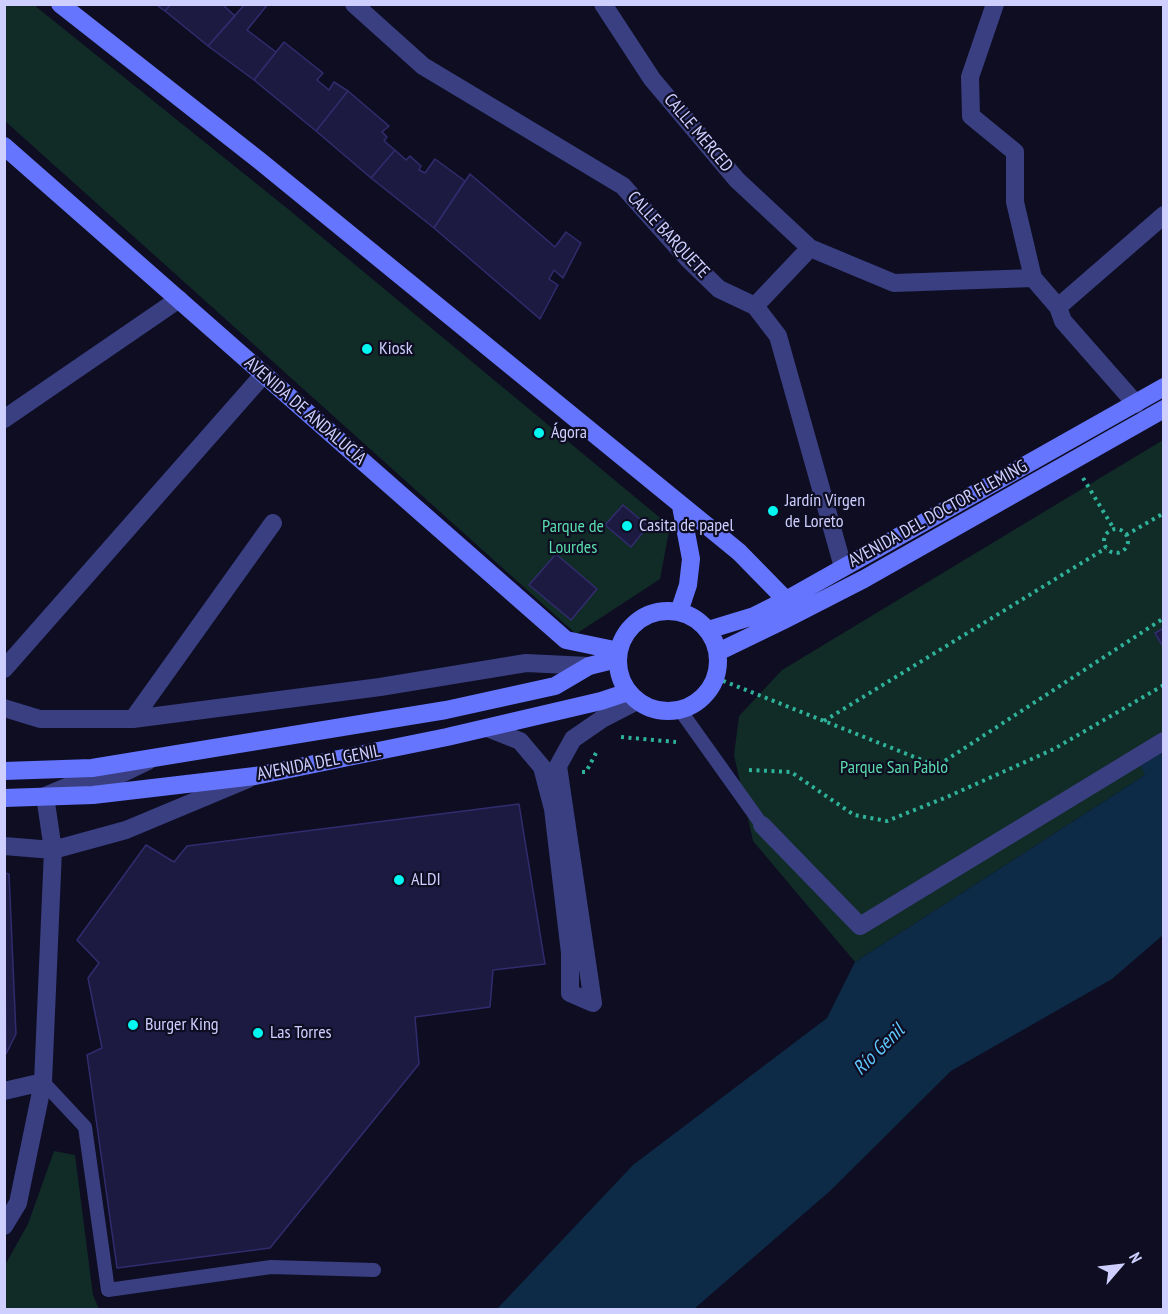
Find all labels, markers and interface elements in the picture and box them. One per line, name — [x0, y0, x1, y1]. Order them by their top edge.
street label: CALLE MERCED — [659, 89, 737, 177]
street label: CALLE BARQUETE — [622, 187, 714, 283]
place label: Kiosk — [379, 338, 413, 360]
marker: Kiosk — [360, 342, 374, 356]
street label: AVENIDA DE ANDALUCÍA — [240, 352, 370, 470]
place label: Ágora — [551, 422, 587, 444]
marker: Ágora — [532, 426, 546, 440]
street label: AVENIDA DEL DOCTOR FLEMING — [845, 456, 1031, 572]
place label: Jardín Virgen de Loreto — [785, 490, 865, 532]
marker: Jardín Virgen de Loreto — [766, 504, 780, 518]
place label: Casita de papel — [639, 515, 734, 537]
park label: Parque de Lourdes — [542, 516, 604, 558]
marker: Casita de papel — [620, 519, 634, 533]
street label: AVENIDA DEL GENIL — [255, 740, 383, 786]
park label: Parque San Pablo — [840, 757, 948, 779]
place label: ALDI — [411, 869, 441, 891]
marker: ALDI — [392, 873, 406, 887]
place label: Burger King — [145, 1014, 219, 1036]
marker: Burger King — [126, 1018, 140, 1032]
water label: Río Genil — [848, 1019, 910, 1081]
place label: Las Torres — [270, 1022, 332, 1044]
marker: Las Torres — [251, 1026, 265, 1040]
north arrow — [1090, 1236, 1150, 1296]
text: N — [1125, 1249, 1147, 1266]

